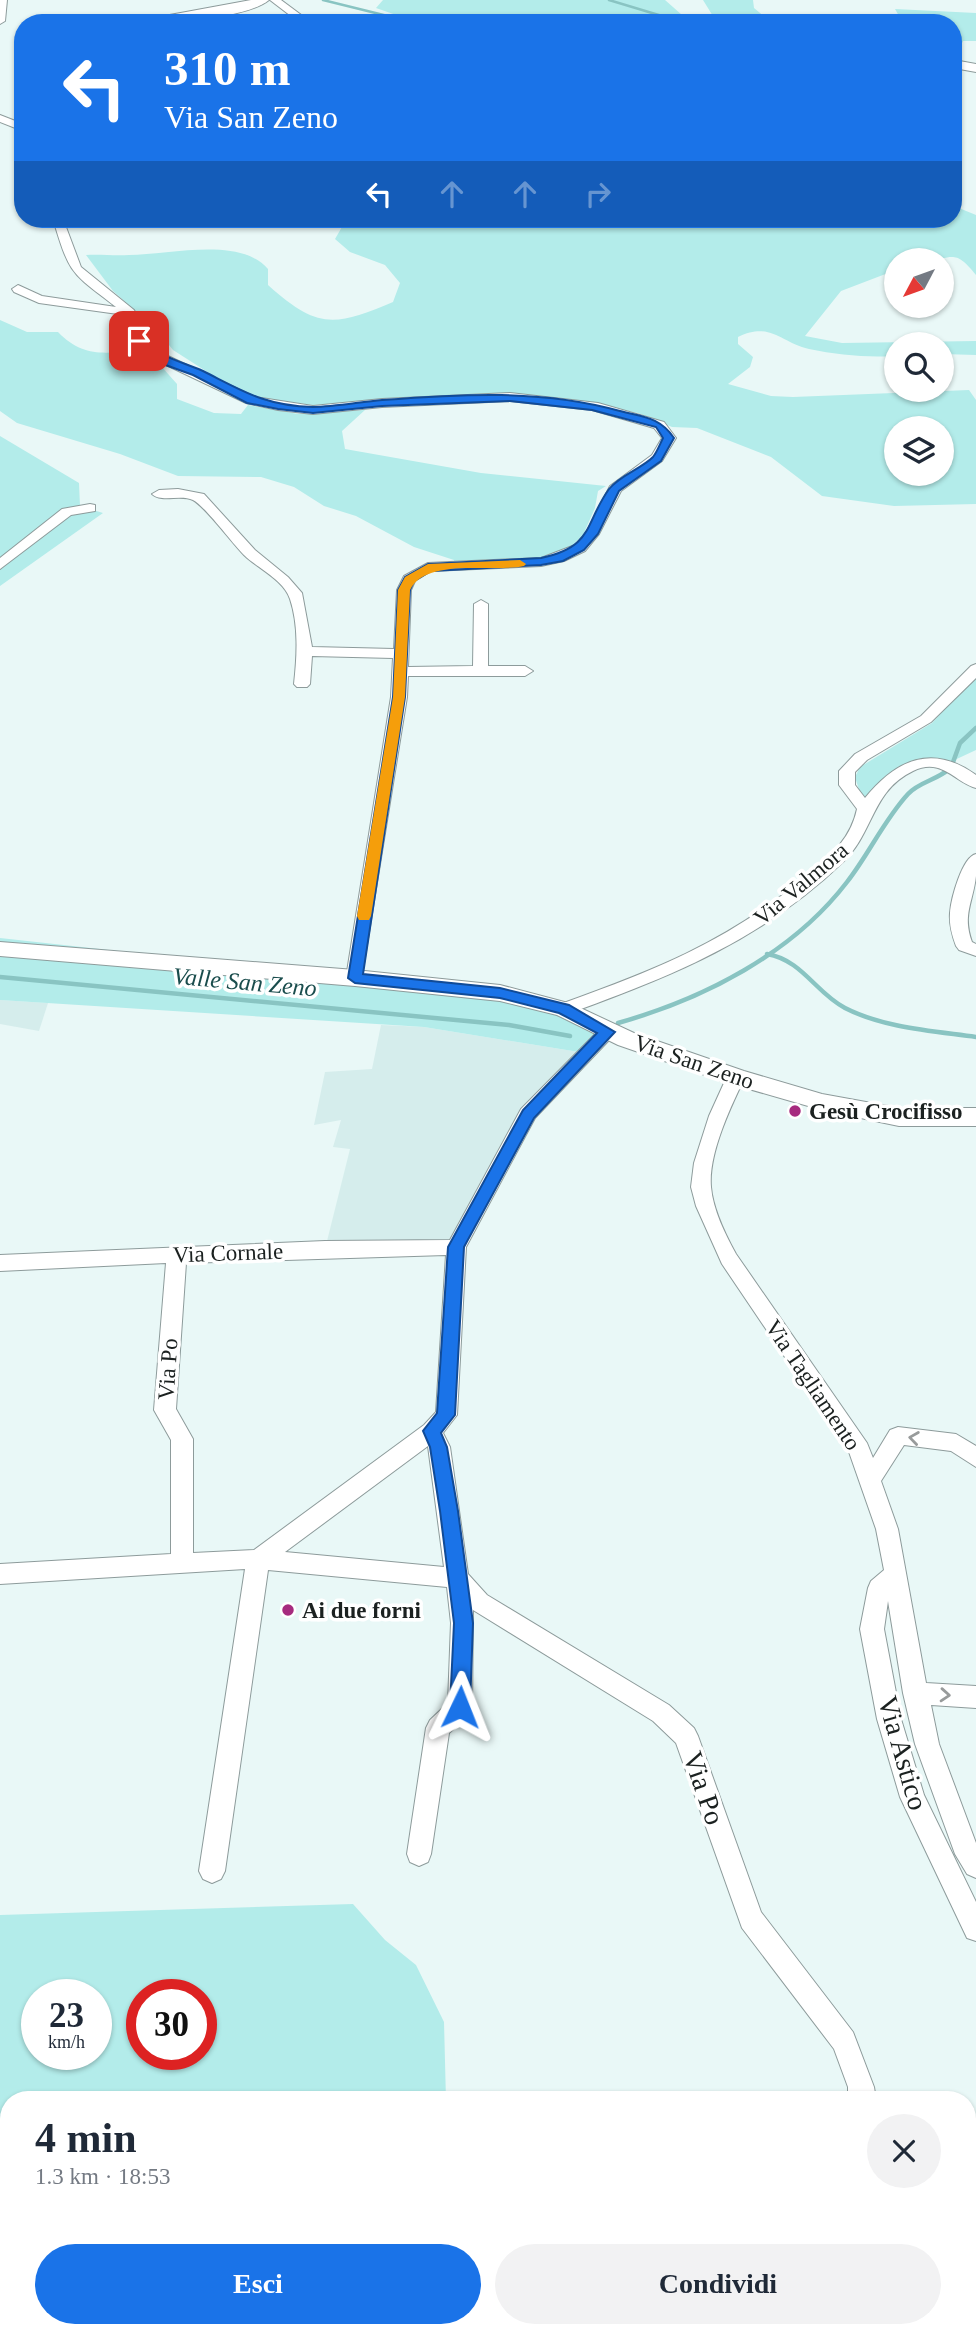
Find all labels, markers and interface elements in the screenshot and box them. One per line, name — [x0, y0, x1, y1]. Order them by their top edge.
text: 310 m — [164, 41, 291, 96]
icon: left — [49, 42, 140, 133]
text: Via San Zeno — [164, 99, 338, 135]
icon: left — [360, 175, 398, 213]
icon: ahead — [433, 175, 471, 213]
icon: ahead — [506, 175, 544, 213]
icon: right — [579, 175, 617, 213]
north arrow — [884, 248, 954, 318]
map controls — [884, 248, 954, 486]
pin — [109, 311, 169, 371]
icon: arrive — [120, 322, 158, 360]
button: search — [884, 332, 954, 402]
button: layers — [884, 416, 954, 486]
street label: Via Valmora — [749, 837, 853, 931]
water label: Valle San Zeno — [172, 963, 318, 1001]
street label: Via San Zeno — [631, 1030, 757, 1094]
place label: Gesù Crocifisso — [809, 1099, 963, 1124]
marker: Gesù Crocifisso — [787, 1103, 803, 1119]
street label: Via Cornale — [172, 1239, 284, 1267]
street label: Via Tagliamento — [760, 1315, 866, 1455]
street label: Via Po — [153, 1337, 183, 1401]
one-way arrow — [908, 1430, 920, 1445]
place label: Ai due forni — [302, 1598, 421, 1623]
marker: Ai due forni — [280, 1602, 296, 1618]
position arrow — [423, 1670, 497, 1744]
one-way arrow — [940, 1687, 951, 1702]
street label: Via Astico — [872, 1692, 934, 1814]
street label: Via Po — [677, 1747, 731, 1829]
speed limit sign: 30 — [126, 1979, 217, 2070]
text: 23 — [49, 1996, 84, 2035]
text: km/h — [48, 2032, 85, 2052]
button: close — [867, 2114, 941, 2188]
text: 4 min — [35, 2115, 137, 2161]
text: 1.3 km · 18:53 — [35, 2164, 170, 2189]
button: Esci — [35, 2244, 481, 2324]
button: Condividi — [495, 2244, 941, 2324]

